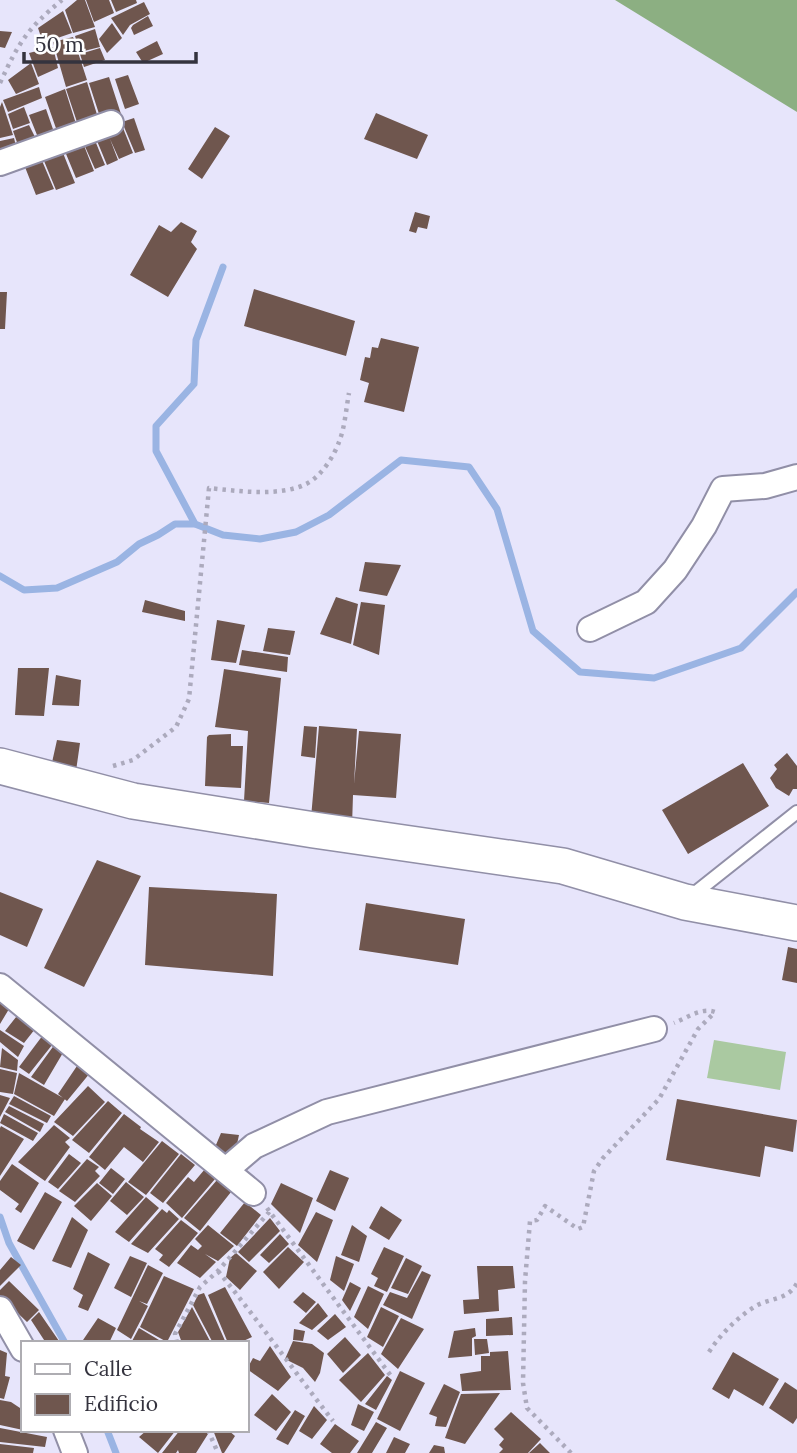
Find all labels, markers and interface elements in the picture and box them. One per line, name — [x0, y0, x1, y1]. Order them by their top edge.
scale bar — [24, 21, 196, 65]
text: 50 m — [35, 31, 84, 58]
legend — [21, 1341, 248, 1432]
text: Calle — [84, 1355, 132, 1382]
text: Edificio — [84, 1390, 158, 1417]

